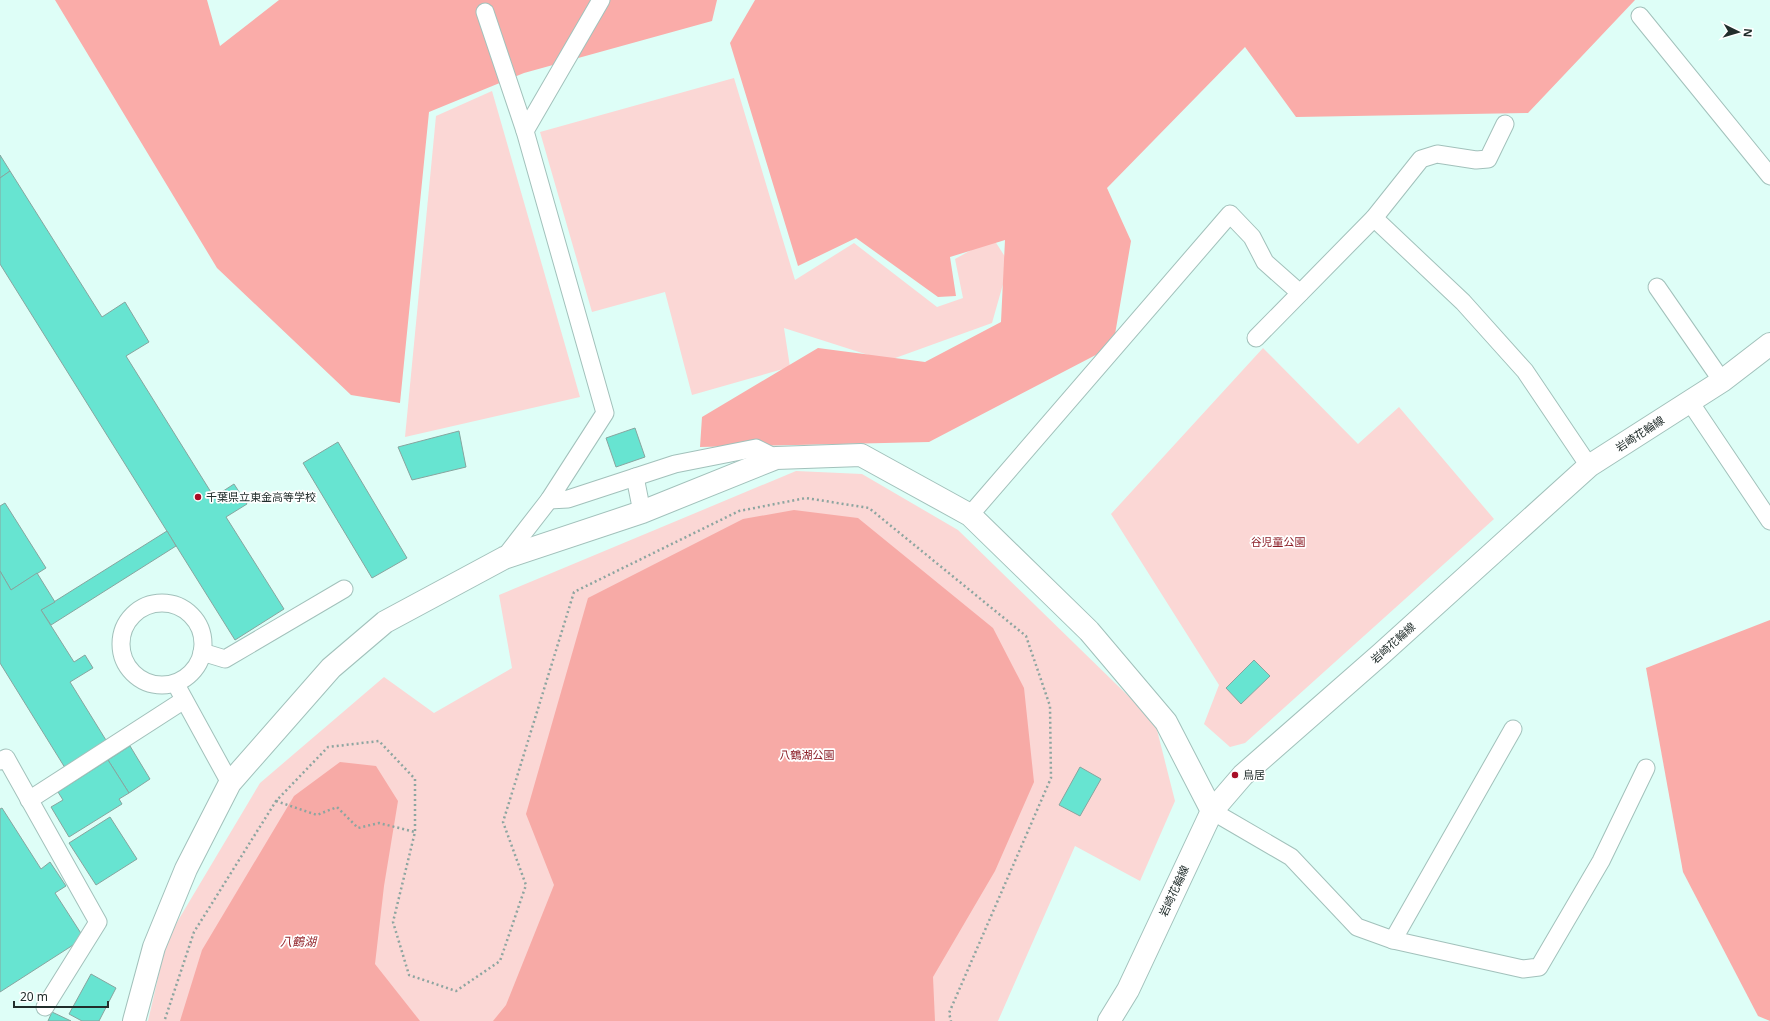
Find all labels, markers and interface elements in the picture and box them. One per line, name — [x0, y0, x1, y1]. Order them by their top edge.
north arrow — [1718, 12, 1758, 52]
text: N — [1741, 28, 1756, 38]
street label: 岩崎花輪線 — [1613, 412, 1667, 455]
place label: 千葉県立東金高等学校 — [206, 489, 316, 504]
marker: 千葉県立東金高等学校 — [193, 492, 203, 502]
park label: 谷児童公園 — [1251, 534, 1306, 549]
street label: 岩崎花輪線 — [1367, 619, 1418, 667]
park label: 八鶴湖公園 — [780, 747, 835, 762]
place label: 鳥居 — [1243, 767, 1265, 782]
marker: 鳥居 — [1230, 770, 1240, 780]
street label: 岩崎花輪線 — [1155, 863, 1192, 919]
water label: 八鶴湖 — [280, 933, 318, 950]
scale bar — [14, 983, 108, 1009]
text: 20 m — [20, 988, 48, 1005]

